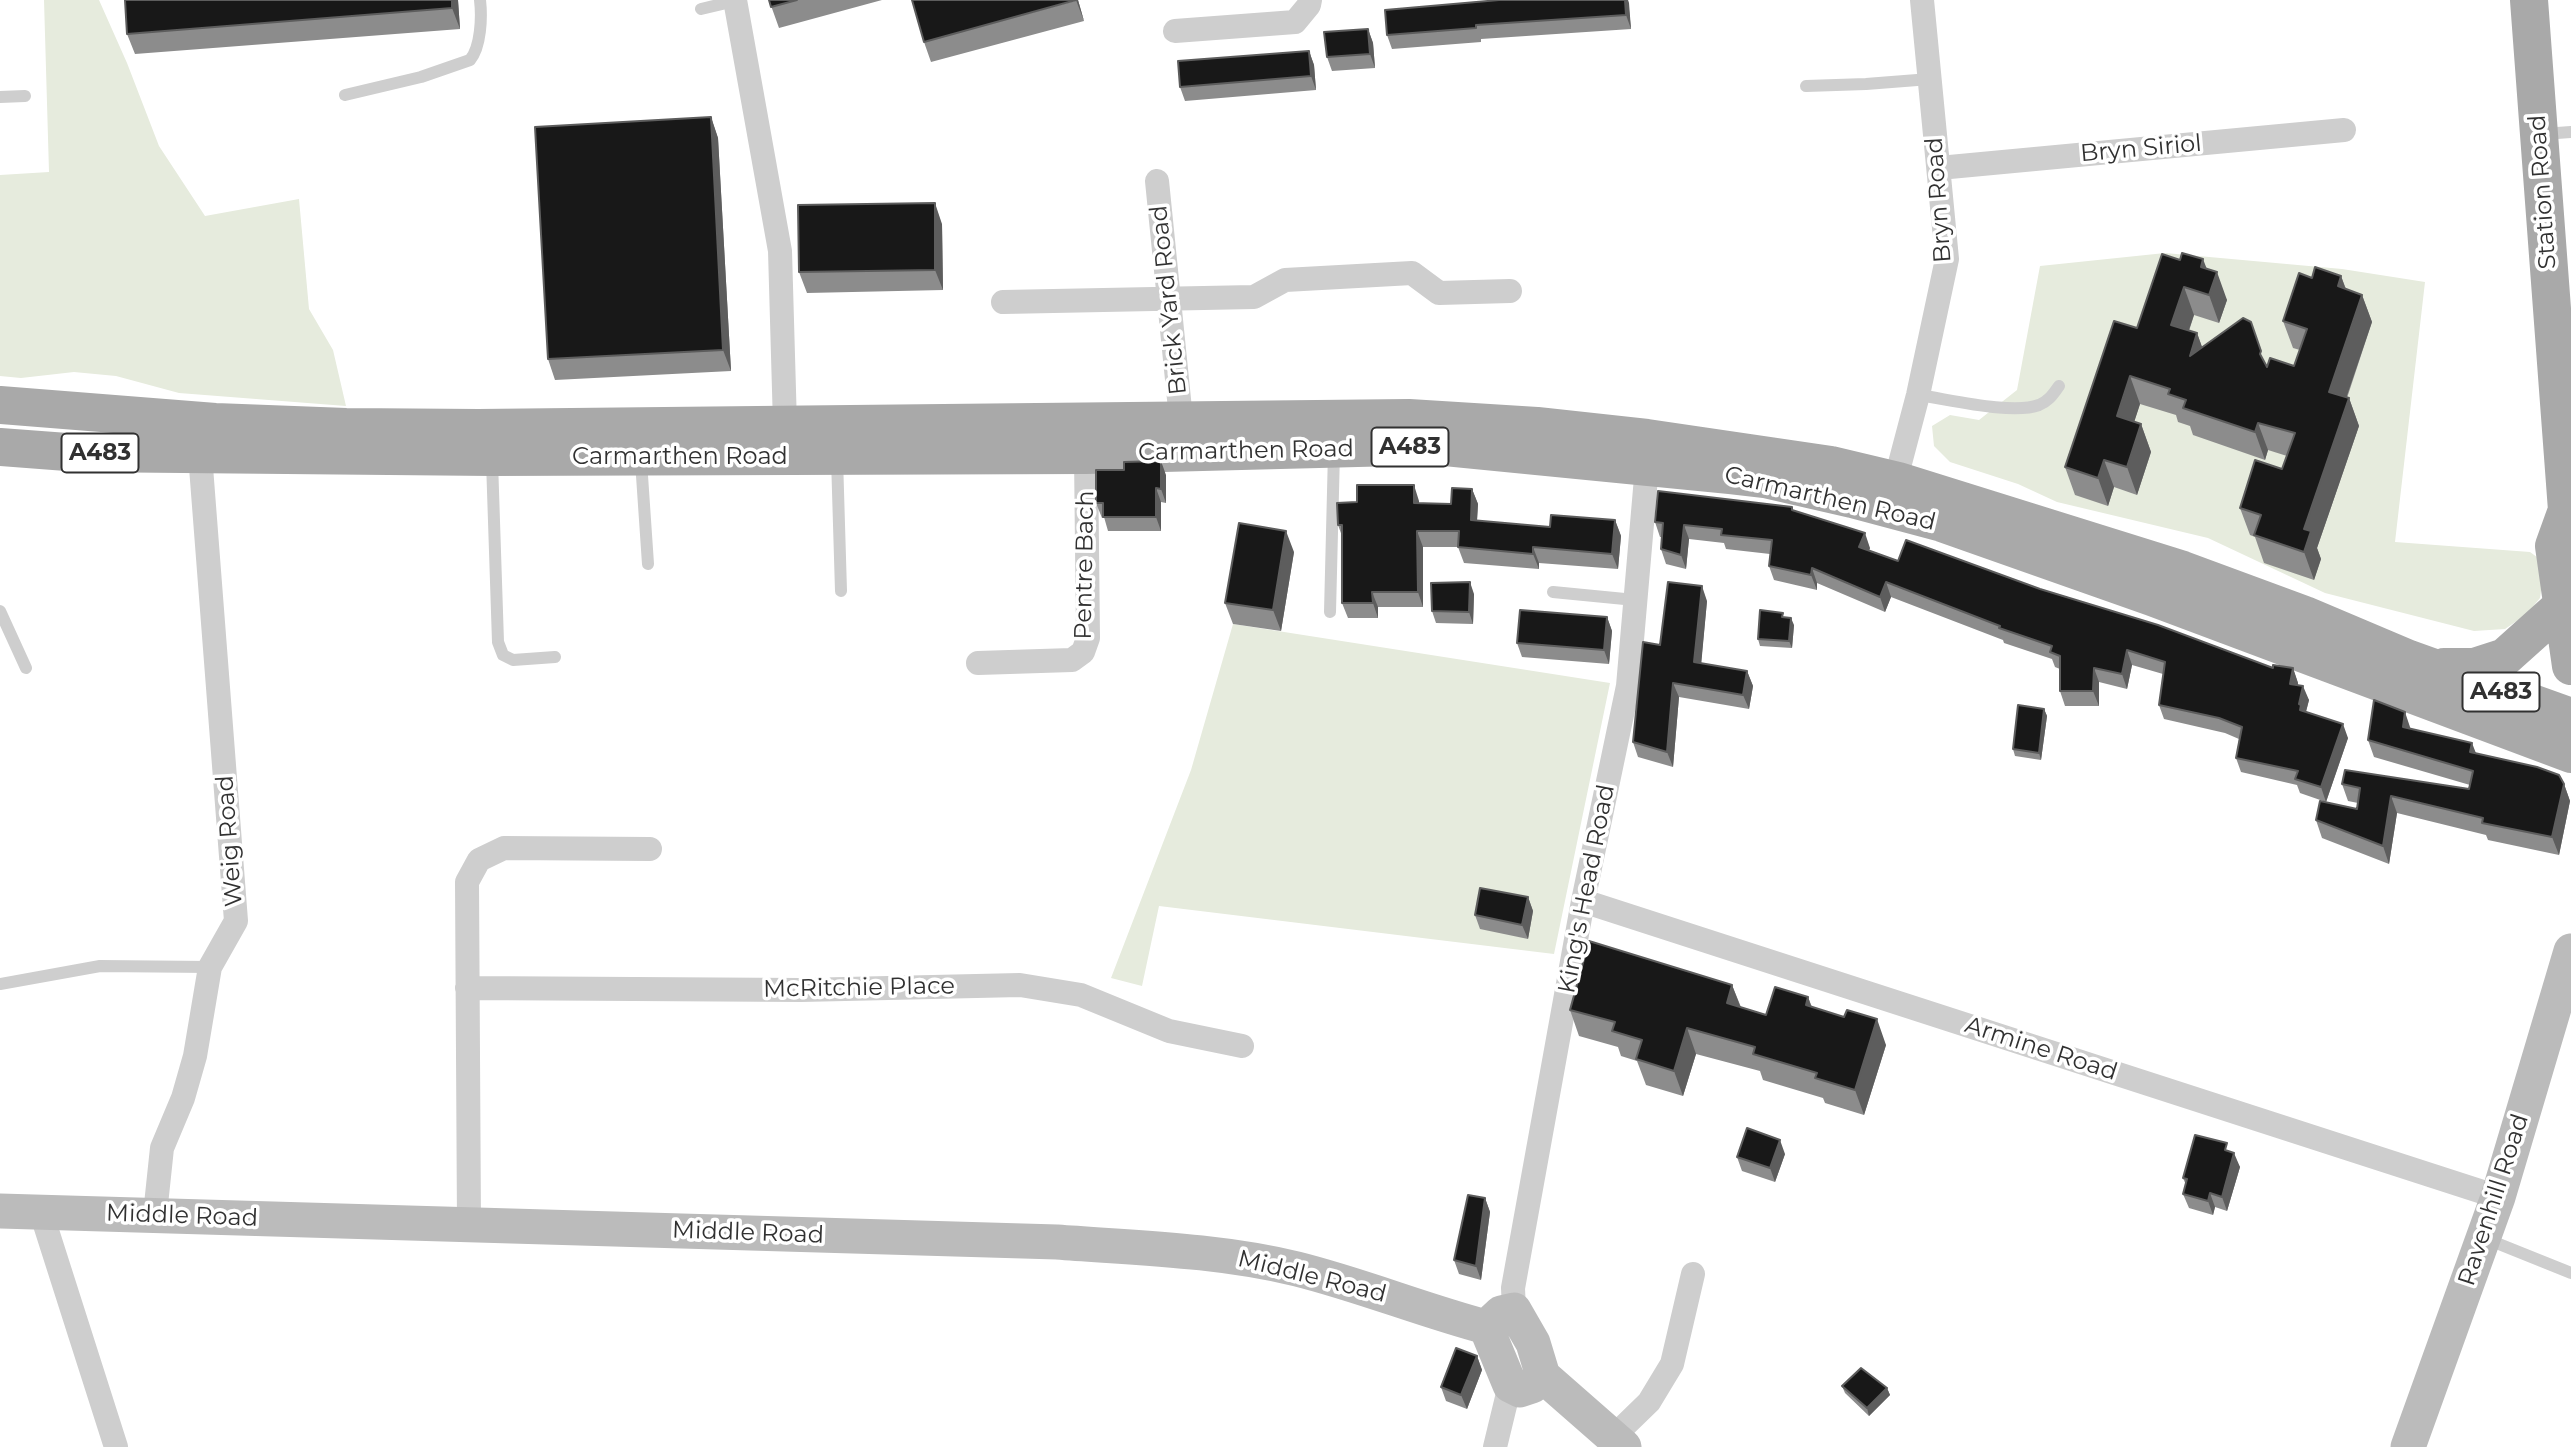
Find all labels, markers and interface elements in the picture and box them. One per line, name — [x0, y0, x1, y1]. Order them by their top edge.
street label: Station Road — [2523, 114, 2563, 270]
street label: Bryn Siriol — [2079, 129, 2203, 169]
street label: Bryn Road — [1920, 136, 1958, 264]
street label: Brick Yard Road — [1145, 204, 1193, 396]
road number: A483 — [1372, 428, 1448, 466]
road number: A483 — [62, 433, 138, 472]
street label: Carmarthen Road — [1138, 435, 1354, 467]
street label: Carmarthen Road — [572, 443, 788, 471]
street label: Carmarthen Road — [1722, 461, 1938, 537]
street label: Pentre Bach — [1069, 490, 1101, 640]
road number: A483 — [2462, 672, 2540, 712]
street label: Weig Road — [211, 774, 249, 908]
street label: King's Head Road — [1553, 782, 1621, 996]
street label: McRitchie Place — [763, 972, 955, 1004]
street label: Armine Road — [1961, 1011, 2121, 1087]
street label: Ravenhill Road — [2453, 1110, 2535, 1290]
street label: Middle Road — [106, 1199, 258, 1233]
street label: Middle Road — [672, 1216, 824, 1250]
street label: Middle Road — [1235, 1245, 1389, 1309]

